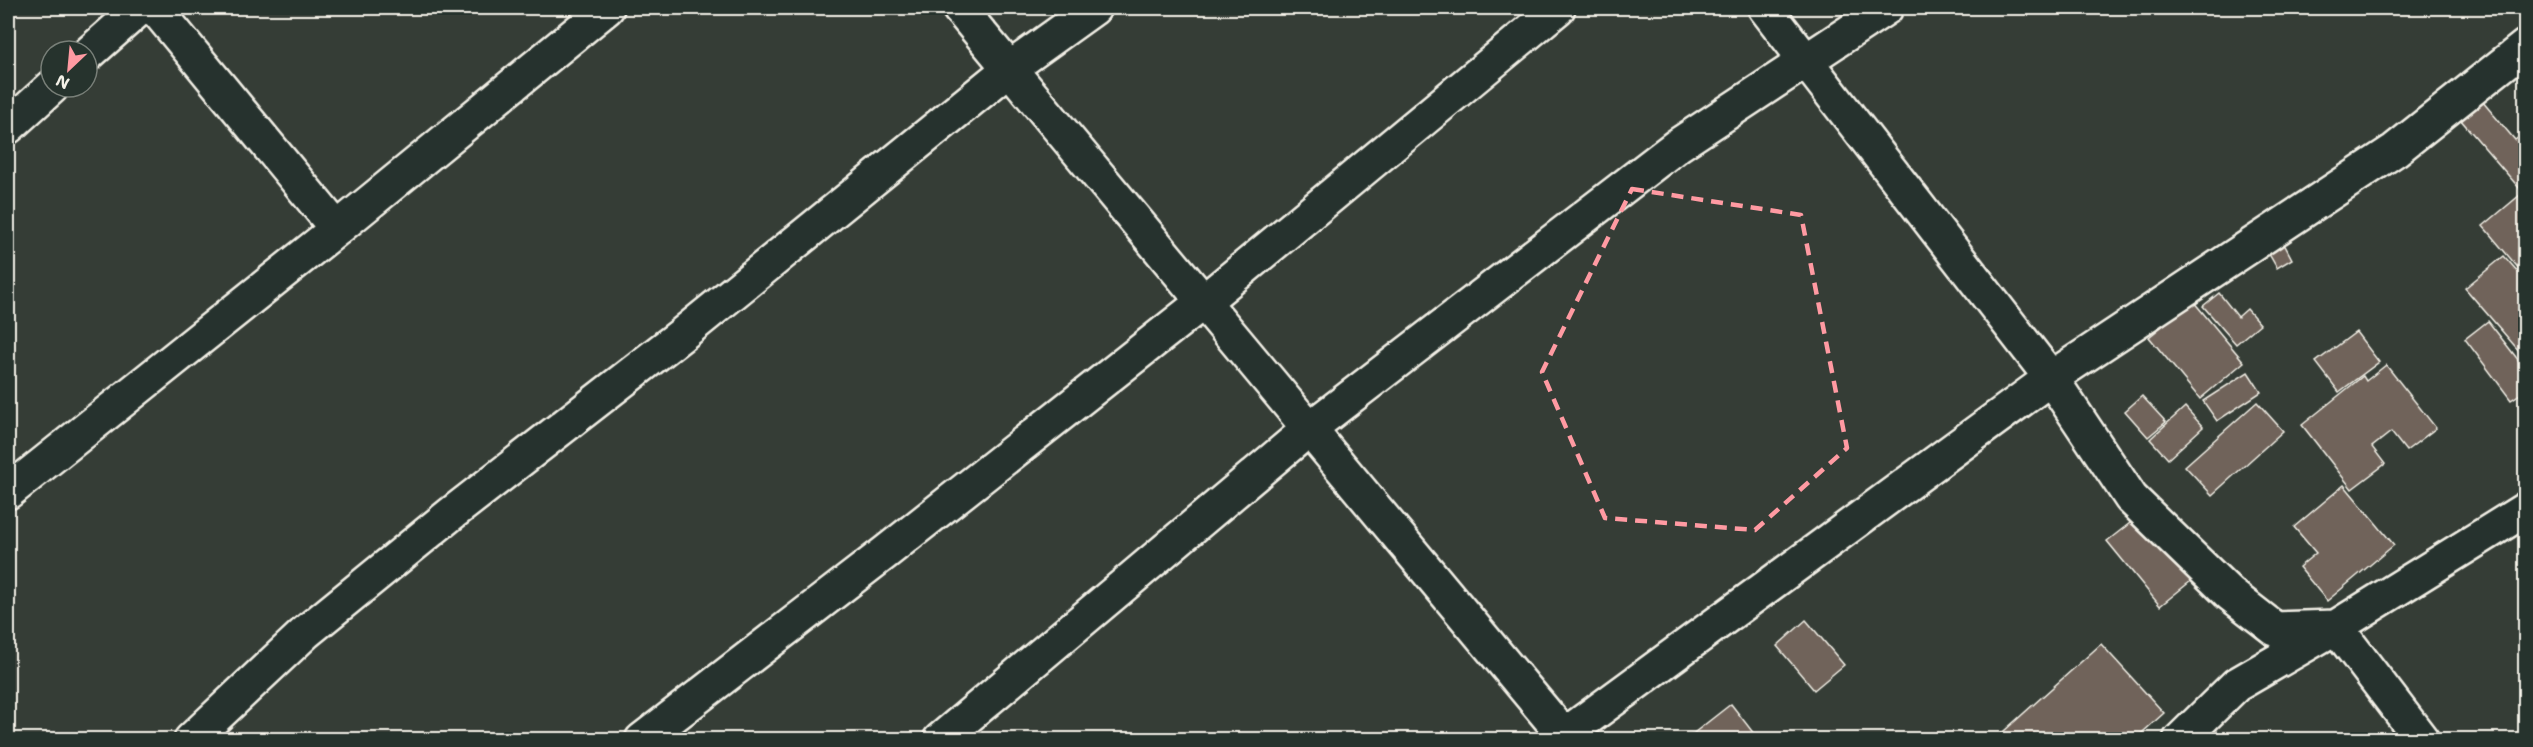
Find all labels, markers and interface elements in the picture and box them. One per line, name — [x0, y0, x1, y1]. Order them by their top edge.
north arrow — [39, 39, 99, 99]
text: N — [52, 70, 73, 94]

